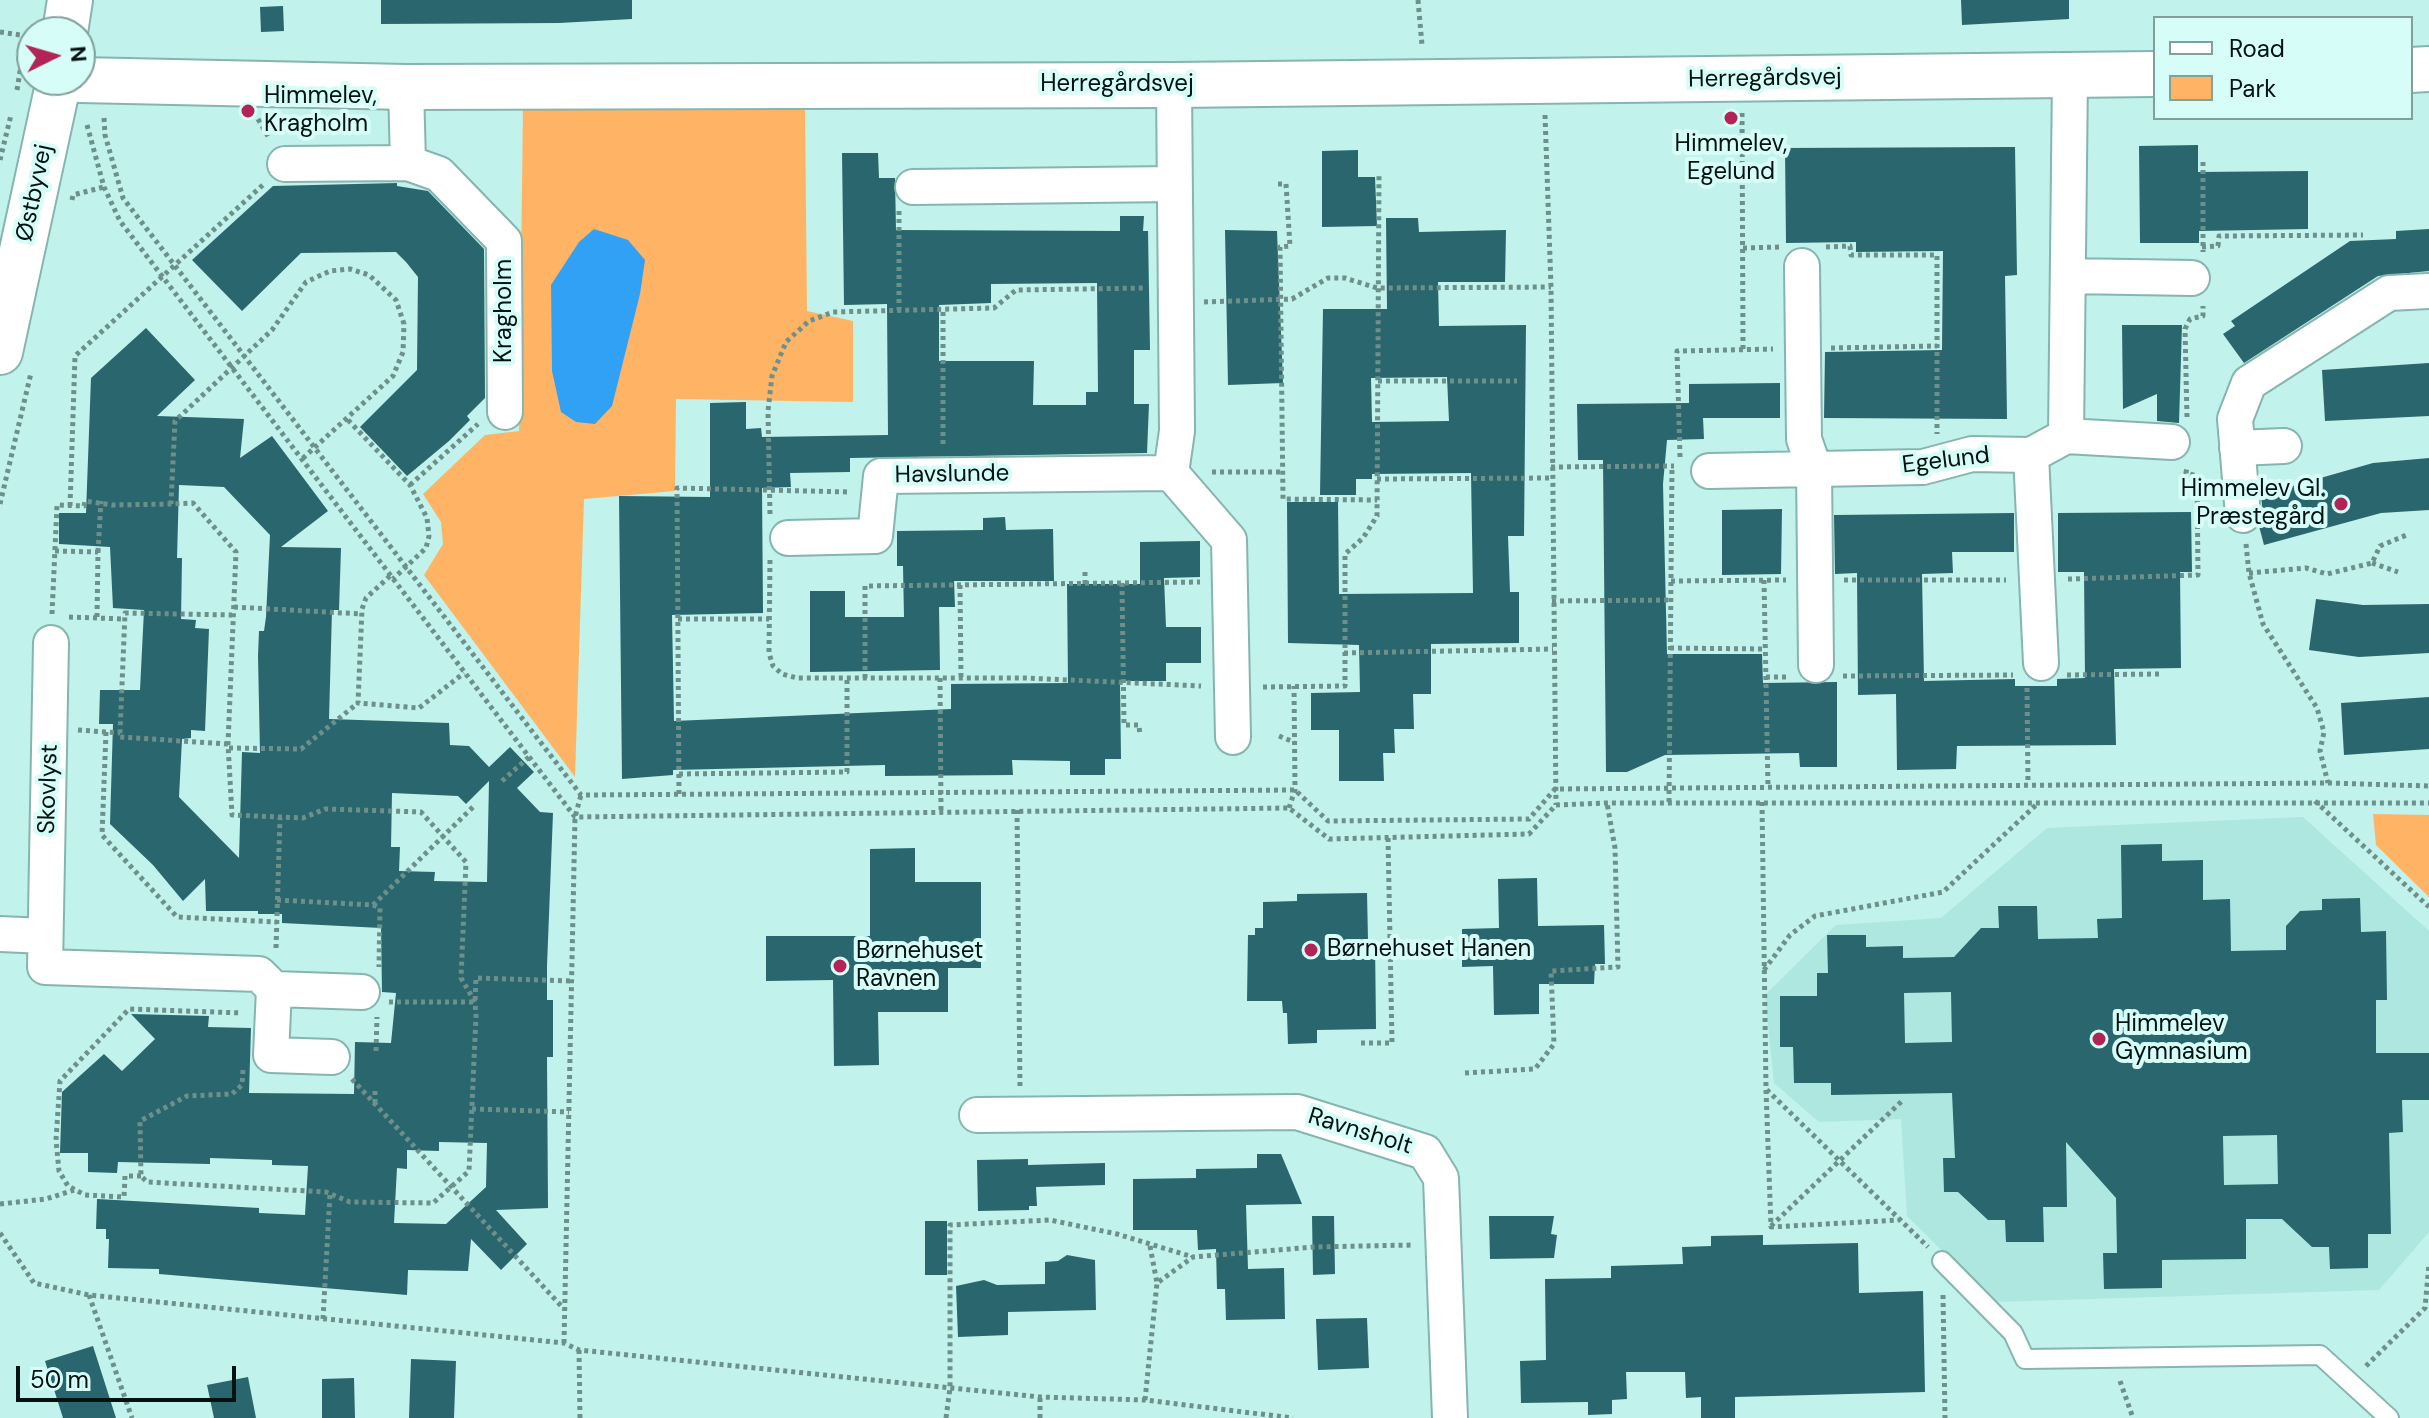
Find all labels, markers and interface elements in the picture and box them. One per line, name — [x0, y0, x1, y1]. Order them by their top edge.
north arrow — [16, 16, 96, 96]
legend — [2153, 16, 2413, 120]
text: Road — [2229, 33, 2285, 64]
text: N — [63, 45, 94, 63]
street label: Herregårdsvej — [1688, 63, 1842, 95]
street label: Herregårdsvej — [1040, 71, 1194, 99]
text: Park — [2229, 73, 2276, 104]
place label: Himmelev, Kragholm — [264, 83, 377, 139]
marker: Himmelev, Kragholm — [239, 102, 257, 120]
marker: Himmelev, Egelund — [1722, 109, 1740, 127]
place label: Himmelev, Egelund — [1675, 131, 1787, 187]
street label: Østbyvej — [11, 142, 59, 244]
street label: Kragholm — [491, 259, 519, 363]
street label: Egelund — [1901, 441, 1991, 481]
street label: Havslunde — [894, 460, 1010, 490]
place label: Himmelev Gl. Præstegård — [2181, 476, 2325, 532]
marker: Himmelev Gl. Præstegård — [2332, 495, 2350, 513]
street label: Skovlyst — [33, 743, 65, 835]
place label: Børnehuset Hanen — [1327, 936, 1531, 964]
place label: Børnehuset Ravnen — [856, 938, 983, 994]
marker: Børnehuset Hanen — [1302, 941, 1320, 959]
marker: Børnehuset Ravnen — [831, 957, 849, 975]
place label: Himmelev Gymnasium — [2115, 1011, 2248, 1067]
marker: Himmelev Gymnasium — [2090, 1030, 2108, 1048]
street label: Ravnsholt — [1304, 1102, 1416, 1162]
scale bar — [20, 1350, 240, 1400]
text: 50 m — [30, 1364, 89, 1395]

